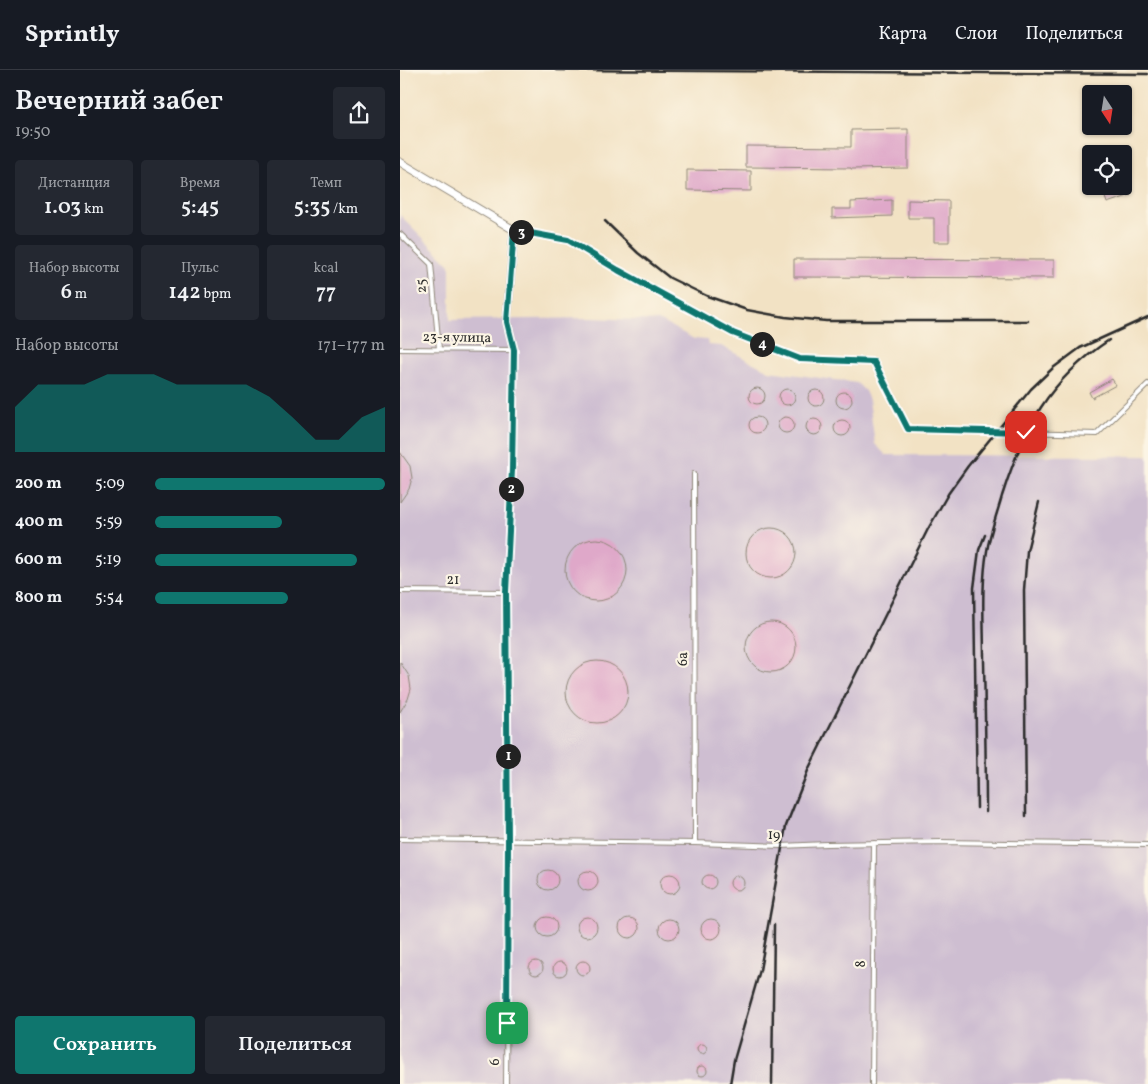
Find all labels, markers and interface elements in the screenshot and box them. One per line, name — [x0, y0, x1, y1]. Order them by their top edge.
text: Sprintly — [25, 18, 120, 52]
text: Карта — [879, 22, 927, 47]
text: Слои — [955, 22, 997, 47]
text: Поделиться — [1025, 22, 1123, 47]
text: Вечерний забег — [15, 82, 223, 121]
north arrow — [1082, 85, 1132, 135]
map controls — [1082, 85, 1132, 195]
button: share — [333, 87, 385, 139]
text: 19:50 — [15, 121, 50, 143]
button: locate — [1082, 145, 1132, 195]
text: Дистанция — [38, 174, 110, 193]
text: Время — [180, 174, 220, 193]
text: Темп — [310, 174, 342, 193]
text: 1.03 — [44, 193, 81, 222]
text: 5:45 — [181, 193, 219, 222]
text: 5:35 — [294, 193, 330, 222]
text: km — [81, 200, 104, 219]
text: /km — [330, 200, 358, 219]
pin: 3 — [508, 220, 534, 244]
text: 3 — [518, 223, 525, 242]
text: Набор высоты — [29, 259, 119, 278]
text: Пульс — [181, 259, 219, 278]
text: kcal — [314, 259, 338, 278]
text: 6 — [61, 278, 72, 307]
text: 142 — [169, 278, 201, 307]
text: 77 — [316, 278, 336, 307]
street label: 25 — [412, 278, 432, 294]
text: m — [72, 285, 87, 304]
text: bpm — [201, 285, 231, 304]
street label: 23-я улица — [422, 328, 492, 348]
pin: 4 — [750, 332, 774, 356]
text: Набор высоты — [15, 335, 119, 357]
text: 171–177 m — [317, 335, 385, 357]
text: 4 — [758, 335, 767, 354]
pin — [1005, 411, 1047, 453]
icon: check — [1012, 418, 1040, 446]
text: 200 m — [15, 473, 62, 495]
text: 5:09 — [95, 473, 125, 495]
pin: 2 — [498, 476, 524, 502]
text: 2 — [508, 480, 515, 499]
text: 400 m — [15, 511, 63, 533]
text: 5:59 — [95, 511, 122, 533]
text: 600 m — [15, 549, 62, 571]
text: 5:19 — [95, 549, 121, 571]
street label: 21 — [447, 571, 459, 590]
text: 800 m — [15, 587, 62, 609]
text: 5:54 — [95, 587, 124, 609]
street label: 6a — [674, 652, 693, 666]
pin: 1 — [496, 744, 520, 768]
text: 1 — [506, 747, 511, 766]
street label: 19 — [768, 826, 780, 845]
street label: 8 — [852, 960, 871, 968]
pin — [486, 1002, 528, 1044]
icon: arrive — [493, 1009, 521, 1037]
button: Сохранить — [15, 1016, 195, 1074]
button: Поделиться — [205, 1016, 385, 1074]
street label: 6 — [486, 1058, 505, 1066]

